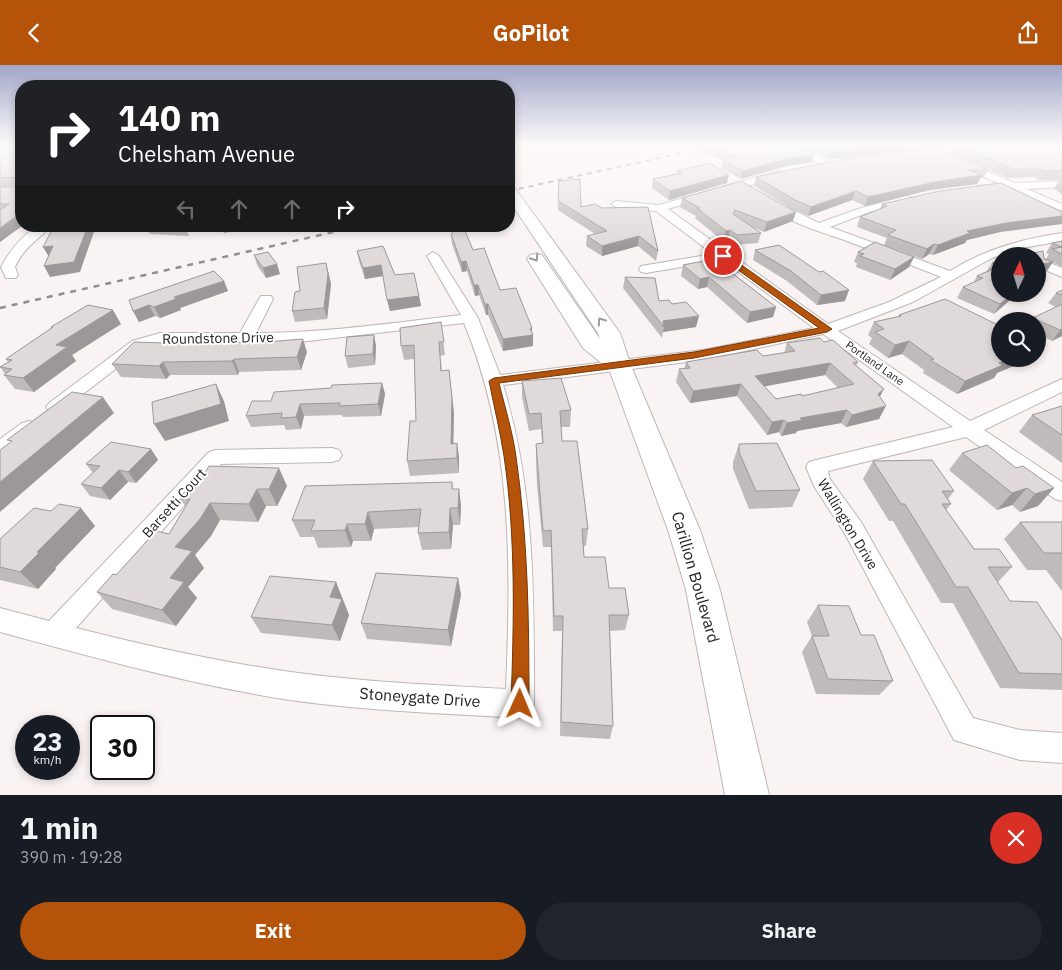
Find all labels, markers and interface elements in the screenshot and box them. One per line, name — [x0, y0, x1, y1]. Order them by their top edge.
text: GoPilot — [493, 18, 569, 47]
icon: back — [20, 19, 48, 47]
icon: share — [1014, 19, 1042, 47]
text: 140 m — [118, 95, 221, 141]
icon: right — [35, 100, 100, 165]
text: Chelsham Avenue — [118, 139, 295, 168]
icon: left — [172, 195, 200, 223]
icon: ahead — [225, 195, 253, 223]
icon: ahead — [278, 195, 306, 223]
icon: right — [331, 195, 359, 223]
pin — [702, 235, 744, 277]
icon: arrive — [709, 242, 737, 270]
north arrow — [991, 247, 1046, 303]
map controls — [991, 247, 1046, 367]
one-way arrow — [529, 253, 539, 262]
button: search — [991, 312, 1046, 367]
one-way arrow — [598, 318, 607, 327]
street label: Roundstone Drive — [162, 328, 274, 348]
street label: Portland Lane — [843, 338, 907, 388]
street label: Barsetti Court — [138, 464, 210, 541]
street label: Wallington Drive — [814, 475, 882, 573]
street label: Carillion Boulevard — [668, 509, 724, 645]
position arrow — [493, 677, 545, 729]
street label: Stoneygate Drive — [359, 683, 481, 711]
speed limit sign: 30 — [90, 715, 155, 780]
text: 23 — [32, 725, 63, 758]
text: km/h — [33, 752, 62, 767]
text: 1 min — [20, 808, 98, 847]
button: close — [990, 812, 1042, 864]
text: 390 m · 19:28 — [20, 847, 122, 867]
button: Exit — [20, 902, 526, 960]
button: Share — [536, 902, 1042, 960]

